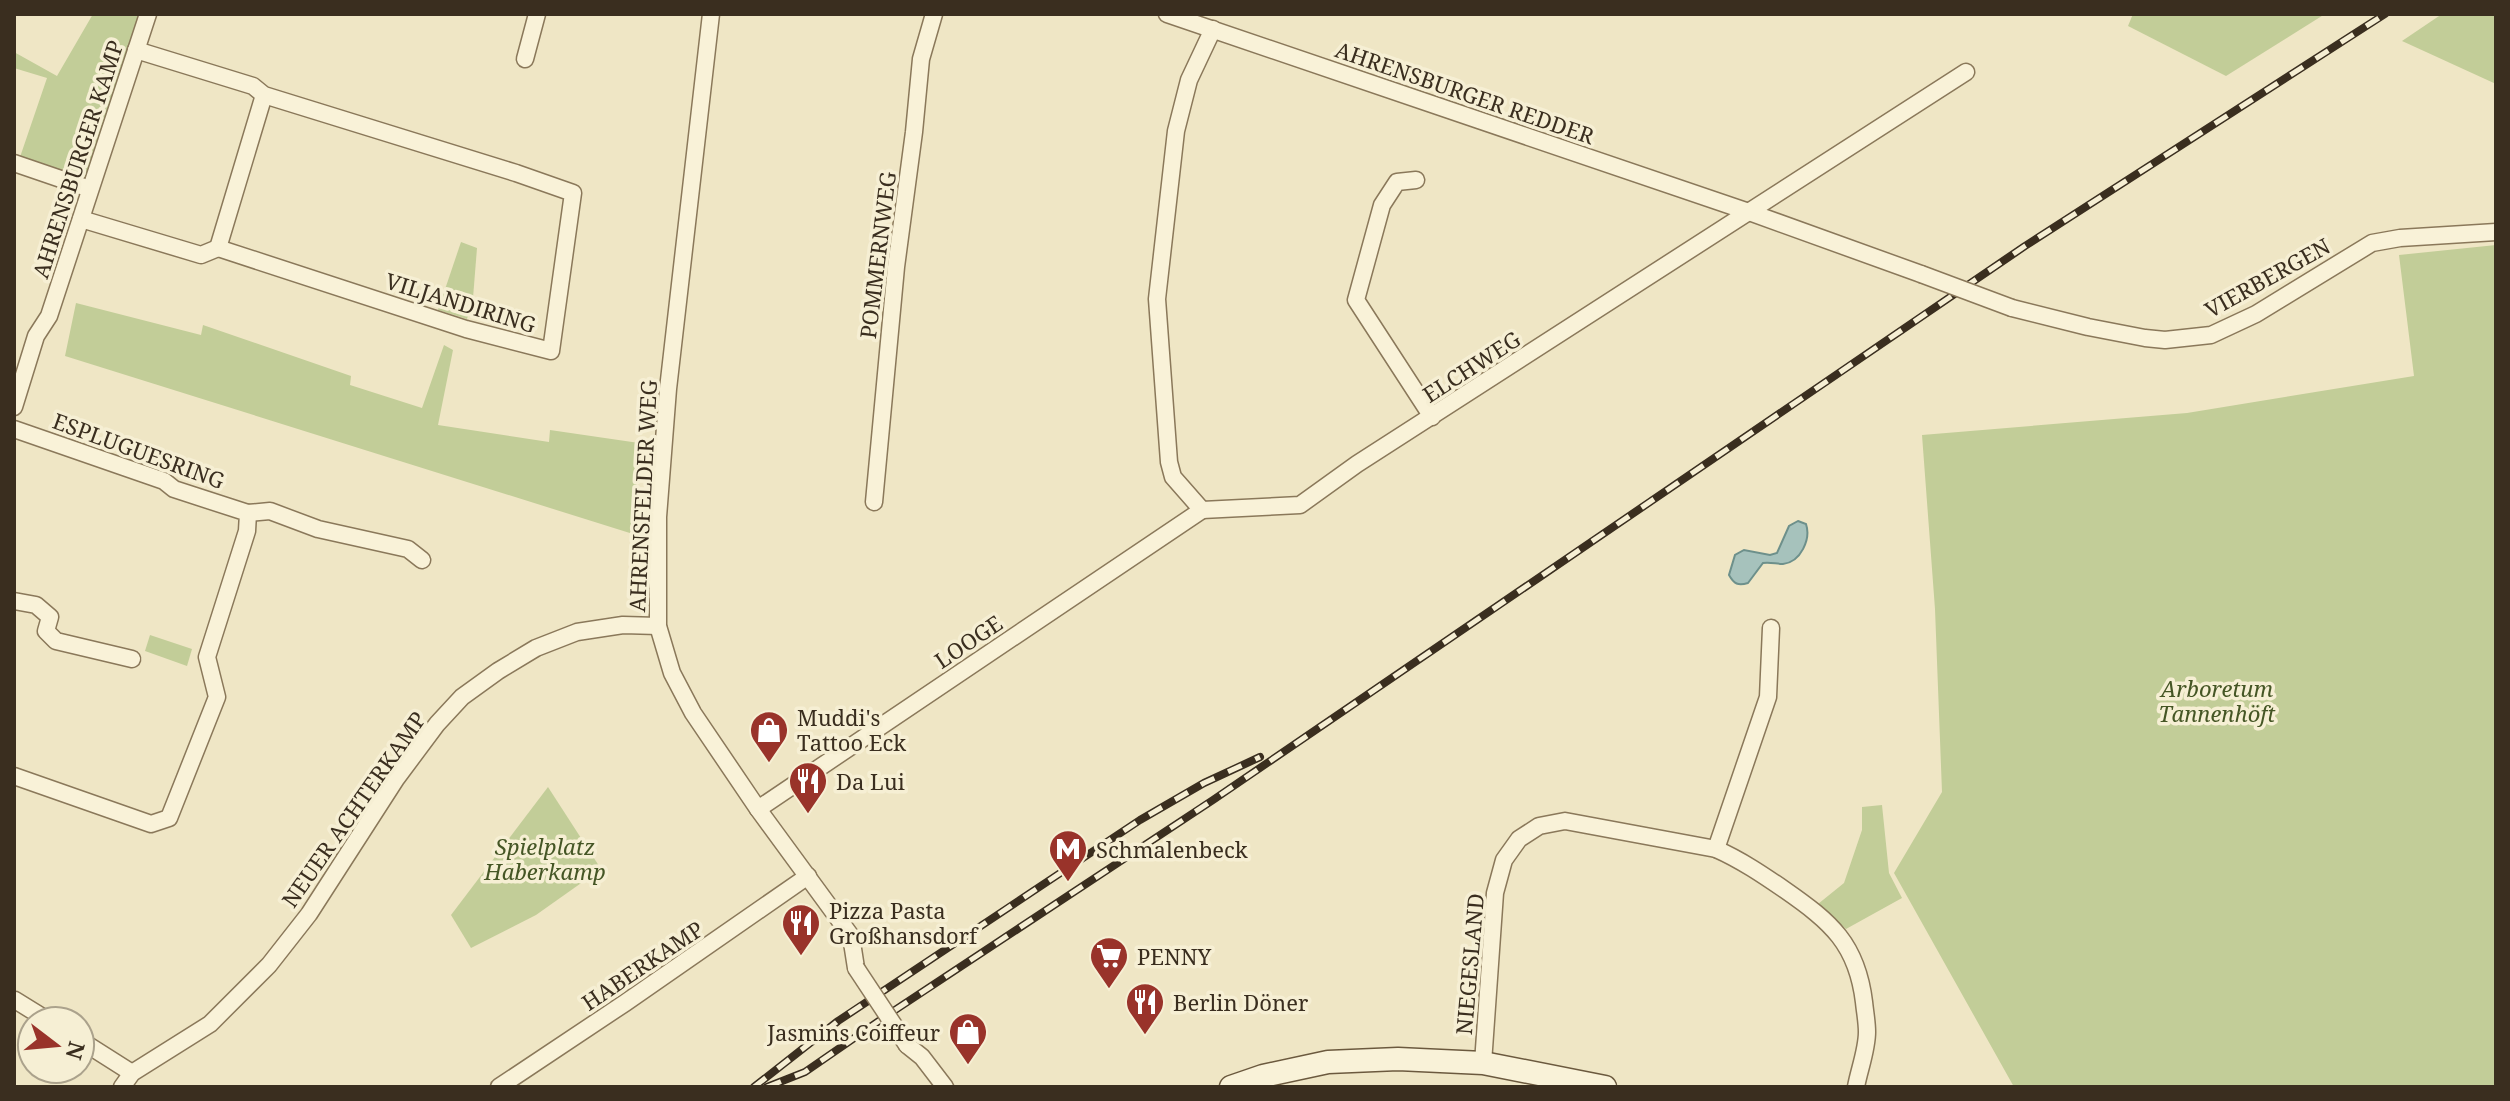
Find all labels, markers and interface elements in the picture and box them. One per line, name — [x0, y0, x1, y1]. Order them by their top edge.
street label: AHRENSBURGER REDDER — [1332, 34, 1599, 151]
street label: AHRENSBURGER KAMP — [24, 36, 130, 282]
street label: POMMERNWEG — [852, 169, 902, 340]
street label: VIERBERGEN — [2199, 230, 2335, 324]
street label: VILJANDIRING — [382, 265, 540, 339]
street label: ELCHWEG — [1416, 323, 1526, 409]
street label: AHRENSFELDER WEG — [621, 379, 663, 613]
street label: ESPLUGUESRING — [49, 405, 229, 495]
street label: LOOGE — [928, 607, 1008, 675]
park label: Arboretum Tannenhöft — [2159, 673, 2276, 728]
place label: Muddi's Tattoo Eck — [797, 702, 906, 757]
street label: NEUER ACHTERKAMP — [274, 705, 432, 913]
shop icon: Muddi's Tattoo Eck — [748, 709, 790, 764]
restaurant icon: Da Lui — [787, 760, 829, 815]
place label: Da Lui — [836, 766, 905, 796]
metro station icon: Schmalenbeck — [1047, 828, 1089, 883]
park label: Spielplatz Haberkamp — [483, 831, 606, 886]
place label: Schmalenbeck — [1096, 834, 1248, 864]
street label: NIEGESLAND — [1448, 892, 1490, 1036]
place label: Pizza Pasta Großhansdorf — [829, 895, 979, 950]
restaurant icon: Pizza Pasta Großhansdorf — [780, 902, 822, 957]
street label: HABERKAMP — [575, 913, 709, 1017]
supermarket icon: PENNY — [1088, 935, 1130, 990]
place label: PENNY — [1137, 941, 1212, 971]
restaurant icon: Berlin Döner — [1124, 981, 1166, 1036]
place label: Berlin Döner — [1173, 987, 1309, 1017]
north arrow — [16, 1005, 96, 1085]
shop icon: Jasmins Coiffeur — [947, 1011, 989, 1066]
place label: Jasmins Coiffeur — [766, 1017, 941, 1047]
text: N — [59, 1038, 93, 1063]

